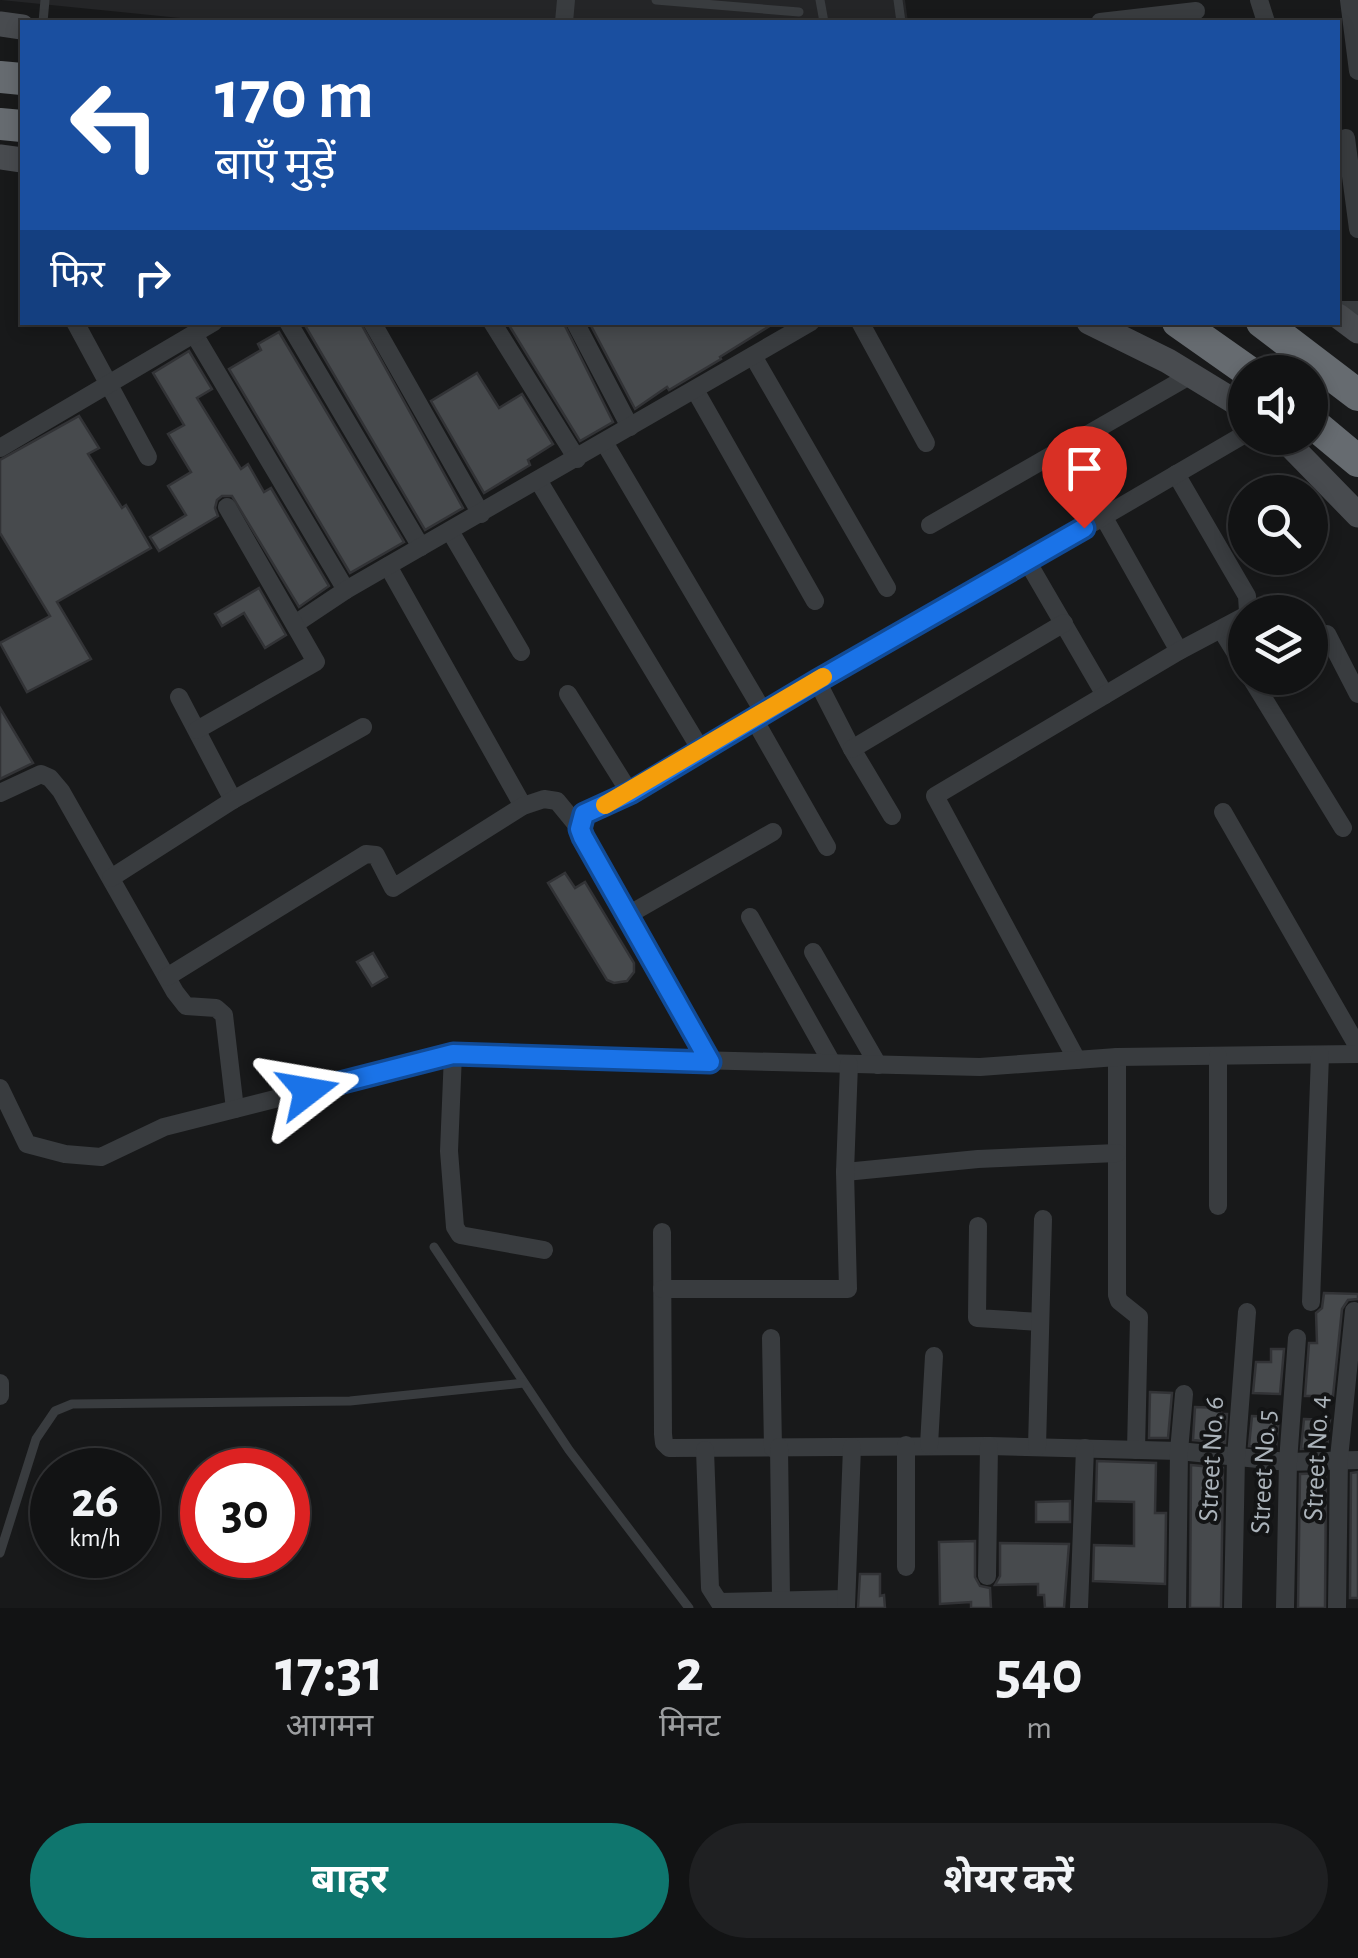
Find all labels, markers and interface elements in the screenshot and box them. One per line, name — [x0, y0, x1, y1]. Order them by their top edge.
icon: left — [50, 60, 180, 190]
text: 170 m — [215, 61, 374, 131]
text: बाएँ मुड़ें — [215, 143, 336, 188]
icon: right — [125, 250, 180, 305]
text: फिर — [50, 257, 105, 295]
map controls — [1228, 355, 1328, 695]
button: sound — [1228, 355, 1328, 455]
pin — [1042, 426, 1127, 529]
icon: arrive — [1057, 441, 1112, 496]
button: search — [1228, 475, 1328, 575]
button: layers — [1228, 595, 1328, 695]
position arrow — [256, 1039, 360, 1143]
street label: Street No. 4 — [1300, 1394, 1334, 1522]
street label: Street No. 6 — [1195, 1396, 1229, 1523]
street label: Street No. 5 — [1247, 1409, 1281, 1535]
speed limit sign: 30 — [180, 1448, 310, 1578]
text: 26 — [71, 1476, 119, 1526]
text: km/h — [69, 1526, 121, 1551]
text: 17:31 — [275, 1642, 384, 1702]
text: 2 — [676, 1642, 704, 1702]
text: 540 — [995, 1644, 1083, 1704]
text: आगमन — [286, 1710, 373, 1742]
text: मिनट — [659, 1710, 720, 1742]
text: m — [1026, 1712, 1052, 1744]
button: बाहर — [30, 1823, 669, 1938]
button: शेयर करें — [689, 1823, 1328, 1938]

